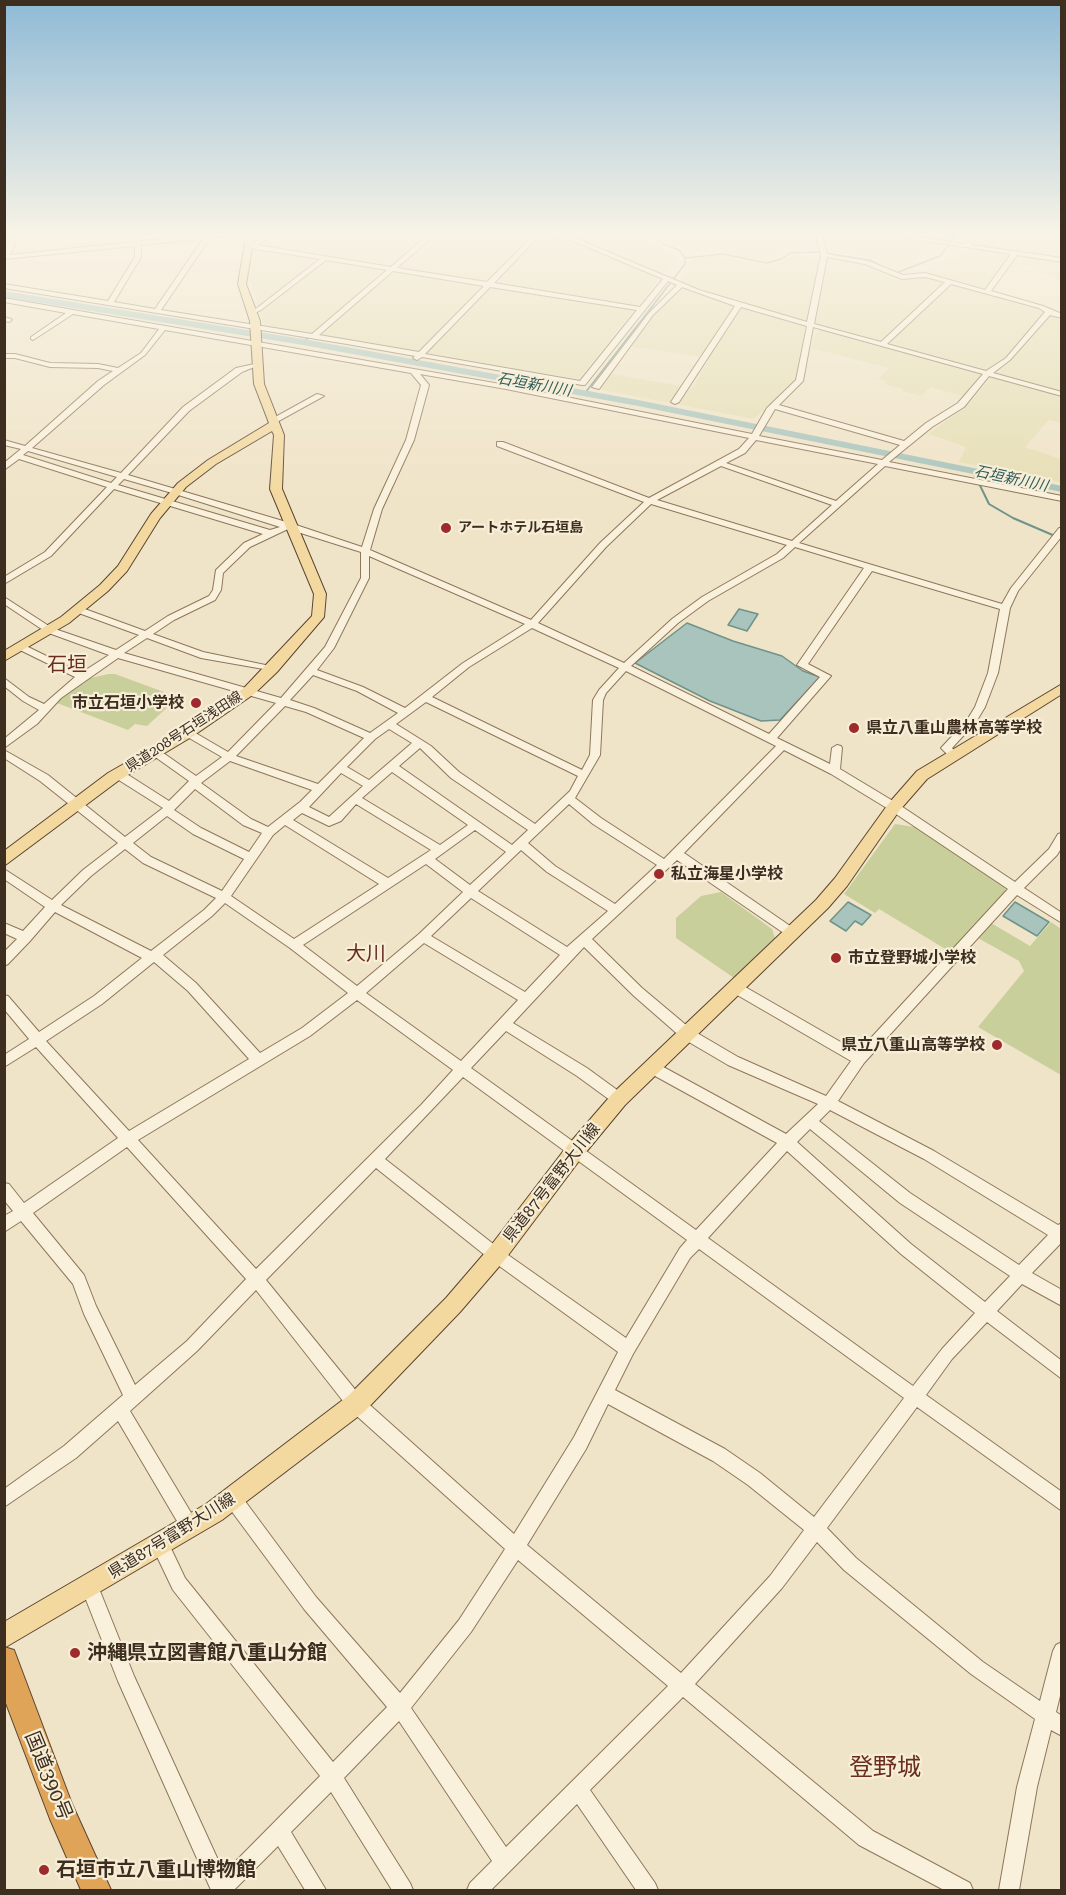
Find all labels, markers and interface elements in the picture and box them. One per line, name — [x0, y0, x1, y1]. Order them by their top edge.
water label: 石垣新川川 — [496, 370, 572, 400]
water label: 石垣新川川 — [972, 462, 1050, 496]
place label: アートホテル石垣島 — [458, 520, 583, 536]
marker: アートホテル石垣島 — [439, 521, 453, 535]
district label: 石垣 — [47, 653, 87, 677]
street label: 県道208号石垣浅田線 — [123, 688, 245, 776]
place label: 市立石垣小学校 — [72, 693, 184, 713]
marker: 市立石垣小学校 — [189, 696, 203, 710]
place label: 県立八重山農林高等学校 — [866, 718, 1042, 738]
marker: 県立八重山農林高等学校 — [847, 721, 861, 735]
place label: 私立海星小学校 — [671, 864, 783, 884]
marker: 私立海星小学校 — [652, 867, 666, 881]
district label: 大川 — [346, 942, 386, 966]
place label: 市立登野城小学校 — [848, 948, 976, 968]
marker: 市立登野城小学校 — [829, 951, 843, 965]
place label: 県立八重山高等学校 — [841, 1035, 985, 1055]
marker: 県立八重山高等学校 — [990, 1038, 1004, 1052]
street label: 県道87号富野大川線 — [500, 1120, 604, 1246]
street label: 県道87号富野大川線 — [105, 1489, 239, 1583]
place label: 沖縄県立図書館八重山分館 — [87, 1641, 327, 1665]
marker: 沖縄県立図書館八重山分館 — [68, 1646, 82, 1660]
street label: 国道390号 — [19, 1728, 77, 1824]
district label: 登野城 — [849, 1754, 921, 1782]
place label: 石垣市立八重山博物館 — [56, 1858, 256, 1882]
marker: 石垣市立八重山博物館 — [37, 1863, 51, 1877]

